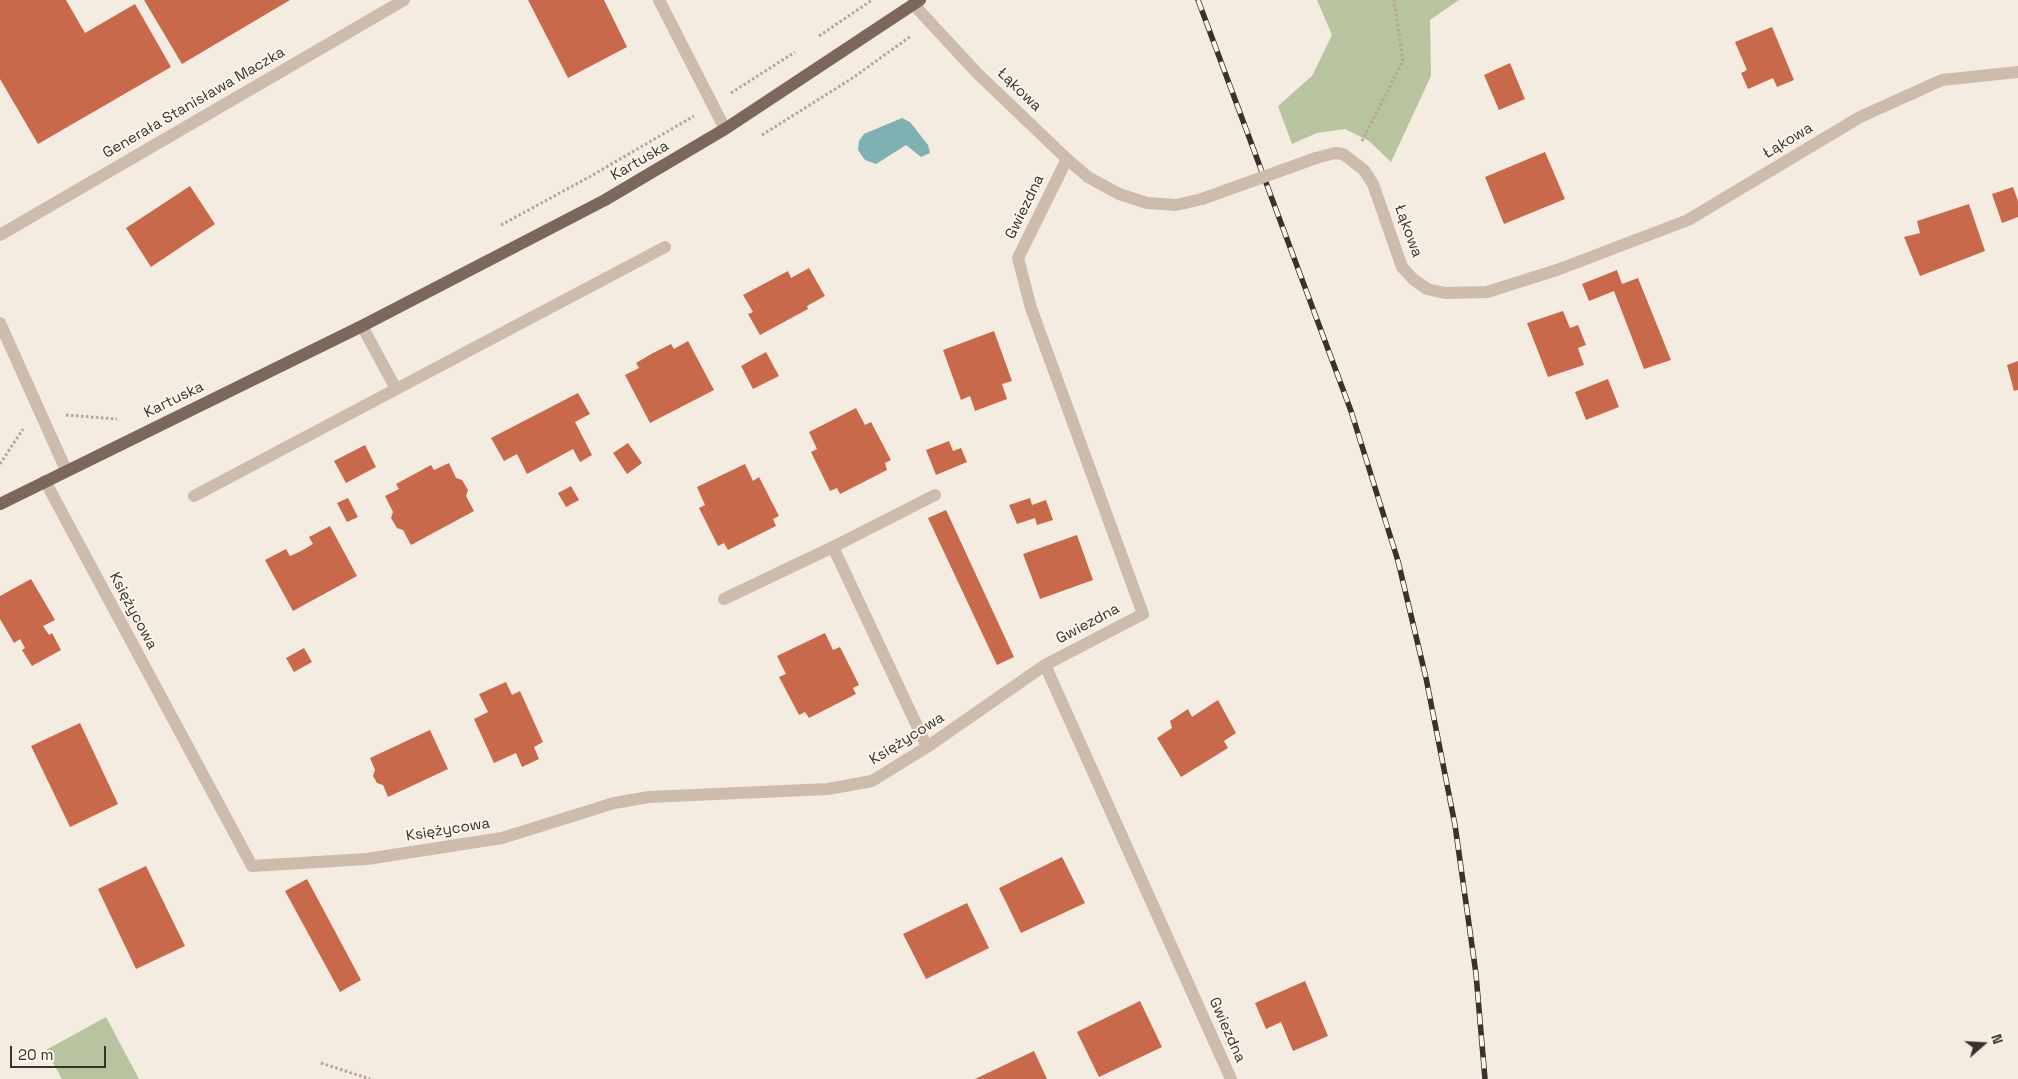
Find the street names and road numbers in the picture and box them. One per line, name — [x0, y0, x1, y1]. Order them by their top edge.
street label: Generała Stanisława Maczka — [100, 43, 288, 163]
street label: Łąkowa — [993, 64, 1045, 116]
street label: Łąkowa — [1760, 119, 1816, 163]
street label: Kartuska — [608, 137, 672, 185]
street label: Gwiezdna — [1002, 172, 1048, 242]
street label: Łąkowa — [1390, 202, 1426, 260]
street label: Kartuska — [141, 378, 207, 422]
street label: Księżycowa — [105, 569, 161, 653]
street label: Gwiezdna — [1053, 600, 1123, 648]
street label: Księżycowa — [866, 709, 948, 769]
street label: Księżycowa — [405, 814, 491, 846]
street label: Gwiezdna — [1205, 995, 1249, 1065]

